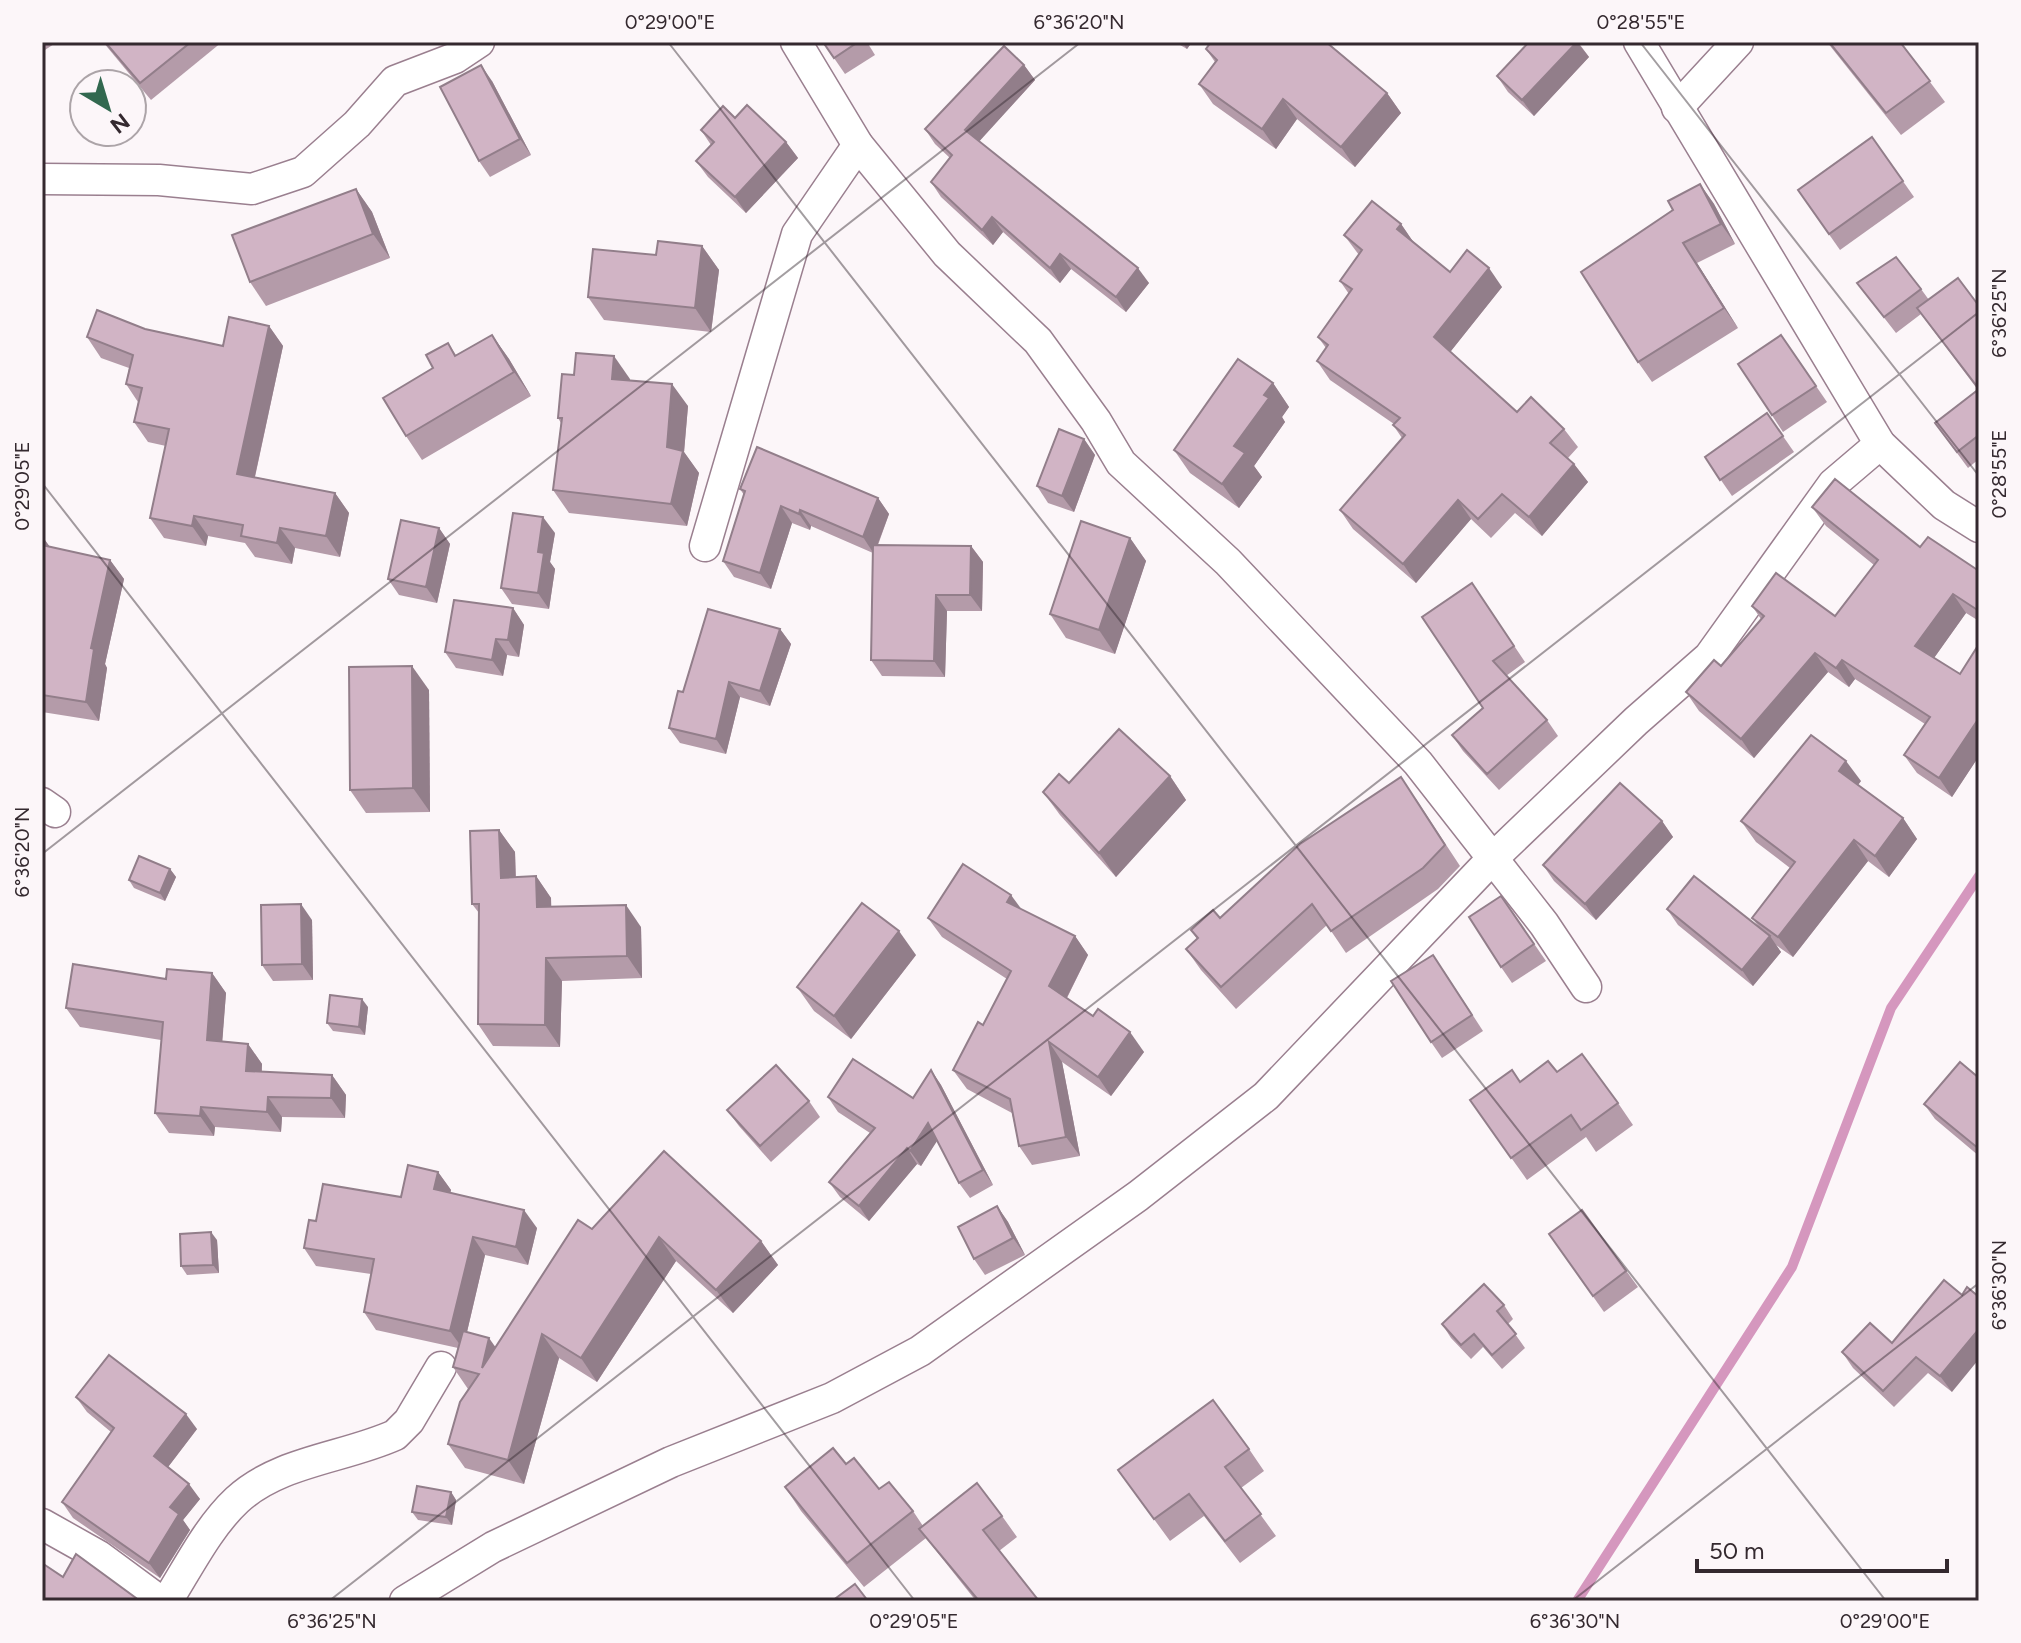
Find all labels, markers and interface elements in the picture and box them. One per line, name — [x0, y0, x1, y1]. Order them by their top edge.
text: 0°29'00"E — [625, 10, 715, 34]
text: 6°36'20"N — [1034, 10, 1124, 34]
text: 0°28'55"E — [1597, 10, 1685, 34]
north arrow — [68, 68, 148, 148]
text: N — [105, 107, 135, 139]
text: 6°36'25"N — [1987, 268, 2011, 358]
text: 0°28'55"E — [1987, 430, 2011, 518]
text: 0°29'05"E — [10, 441, 34, 531]
text: 6°36'20"N — [10, 807, 34, 897]
text: 6°36'30"N — [1987, 1240, 2011, 1330]
scale bar — [1697, 1523, 1947, 1573]
text: 50 m — [1709, 1536, 1765, 1565]
text: 6°36'25"N — [287, 1609, 377, 1633]
text: 0°29'05"E — [869, 1609, 959, 1633]
text: 6°36'30"N — [1530, 1609, 1620, 1633]
text: 0°29'00"E — [1840, 1609, 1930, 1633]

